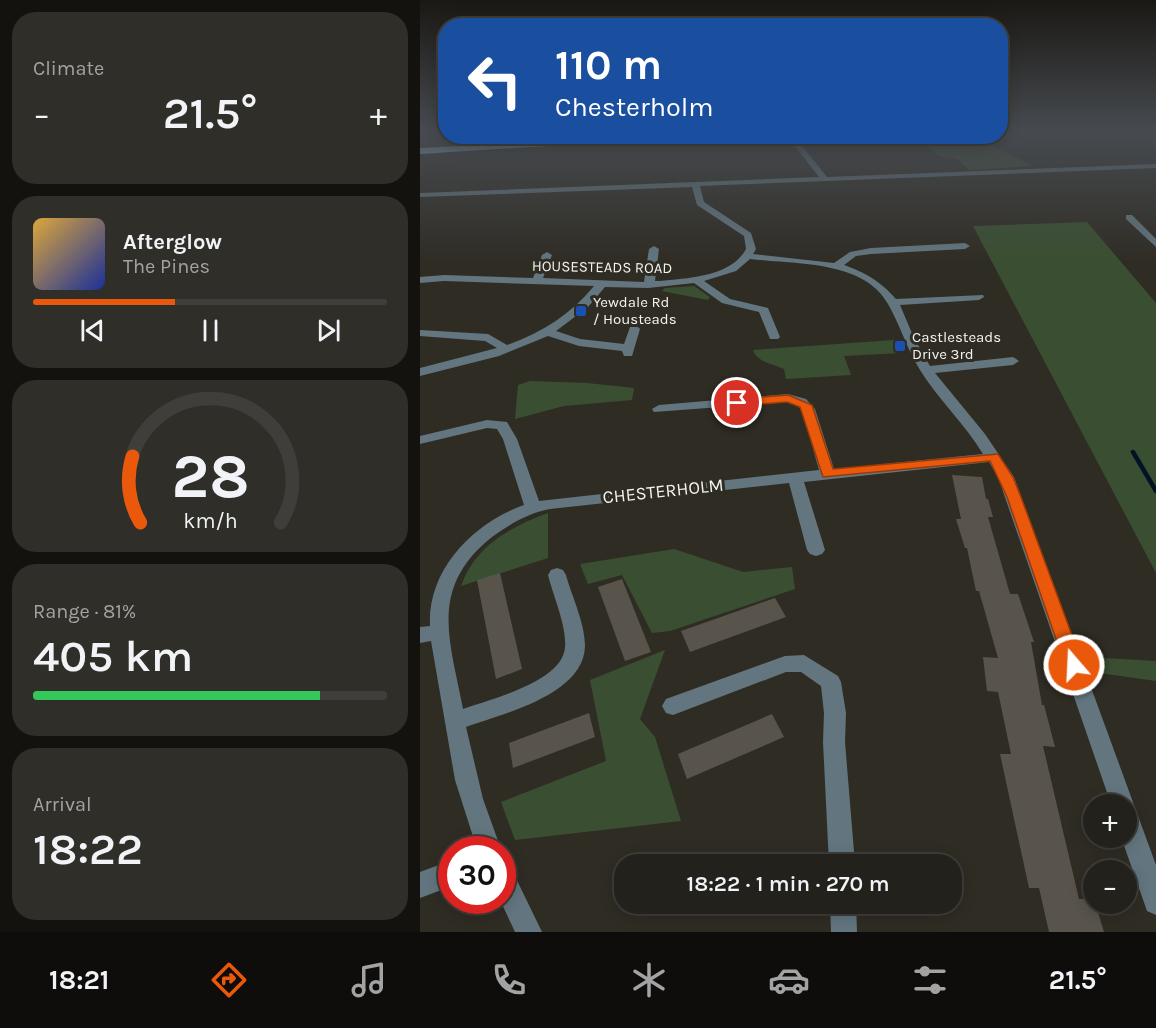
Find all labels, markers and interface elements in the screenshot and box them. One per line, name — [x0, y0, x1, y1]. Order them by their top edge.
text: 110 m — [555, 40, 662, 90]
icon: left — [456, 42, 534, 120]
text: Climate — [33, 57, 104, 80]
text: 21.5° — [163, 87, 257, 139]
text: Chesterholm — [555, 91, 714, 123]
text: − — [33, 95, 50, 133]
text: + — [370, 95, 387, 133]
text: Afterglow — [123, 229, 222, 255]
text: The Pines — [123, 255, 210, 278]
street label: HOUSESTEADS ROAD — [532, 257, 672, 277]
place label: Yewdale Rd / Housteads — [593, 293, 677, 328]
marker: Yewdale Rd / Housteads — [574, 304, 588, 318]
icon: previous — [76, 314, 109, 347]
icon: pause — [194, 314, 227, 347]
icon: next — [312, 314, 345, 347]
place label: Castlesteads Drive 3rd — [912, 328, 1001, 363]
marker: Castlesteads Drive 3rd — [893, 339, 907, 353]
pin — [711, 377, 762, 428]
icon: arrive — [720, 386, 753, 419]
text: 28 — [171, 440, 249, 513]
street label: CHESTERHOLM — [601, 474, 725, 508]
text: km/h — [183, 508, 237, 533]
text: Range · 81% — [33, 600, 136, 623]
text: 405 km — [33, 630, 193, 682]
position arrow — [1042, 633, 1106, 697]
text: Arrival — [33, 793, 92, 816]
map controls — [1083, 794, 1137, 914]
button: + — [1083, 794, 1137, 848]
text: 18:22 — [33, 823, 143, 875]
speed limit sign: 30 — [438, 836, 516, 914]
button: − — [1083, 860, 1137, 914]
text: 18:22 · 1 min · 270 m — [686, 871, 890, 897]
icon: directions — [208, 959, 250, 1001]
icon: music — [348, 959, 390, 1001]
icon: phone — [488, 959, 530, 1001]
icon: climate — [628, 959, 670, 1001]
icon: car — [768, 959, 810, 1001]
icon: filters — [909, 959, 951, 1001]
text: 18:21 — [49, 964, 109, 996]
text: 21.5° — [1049, 964, 1107, 996]

